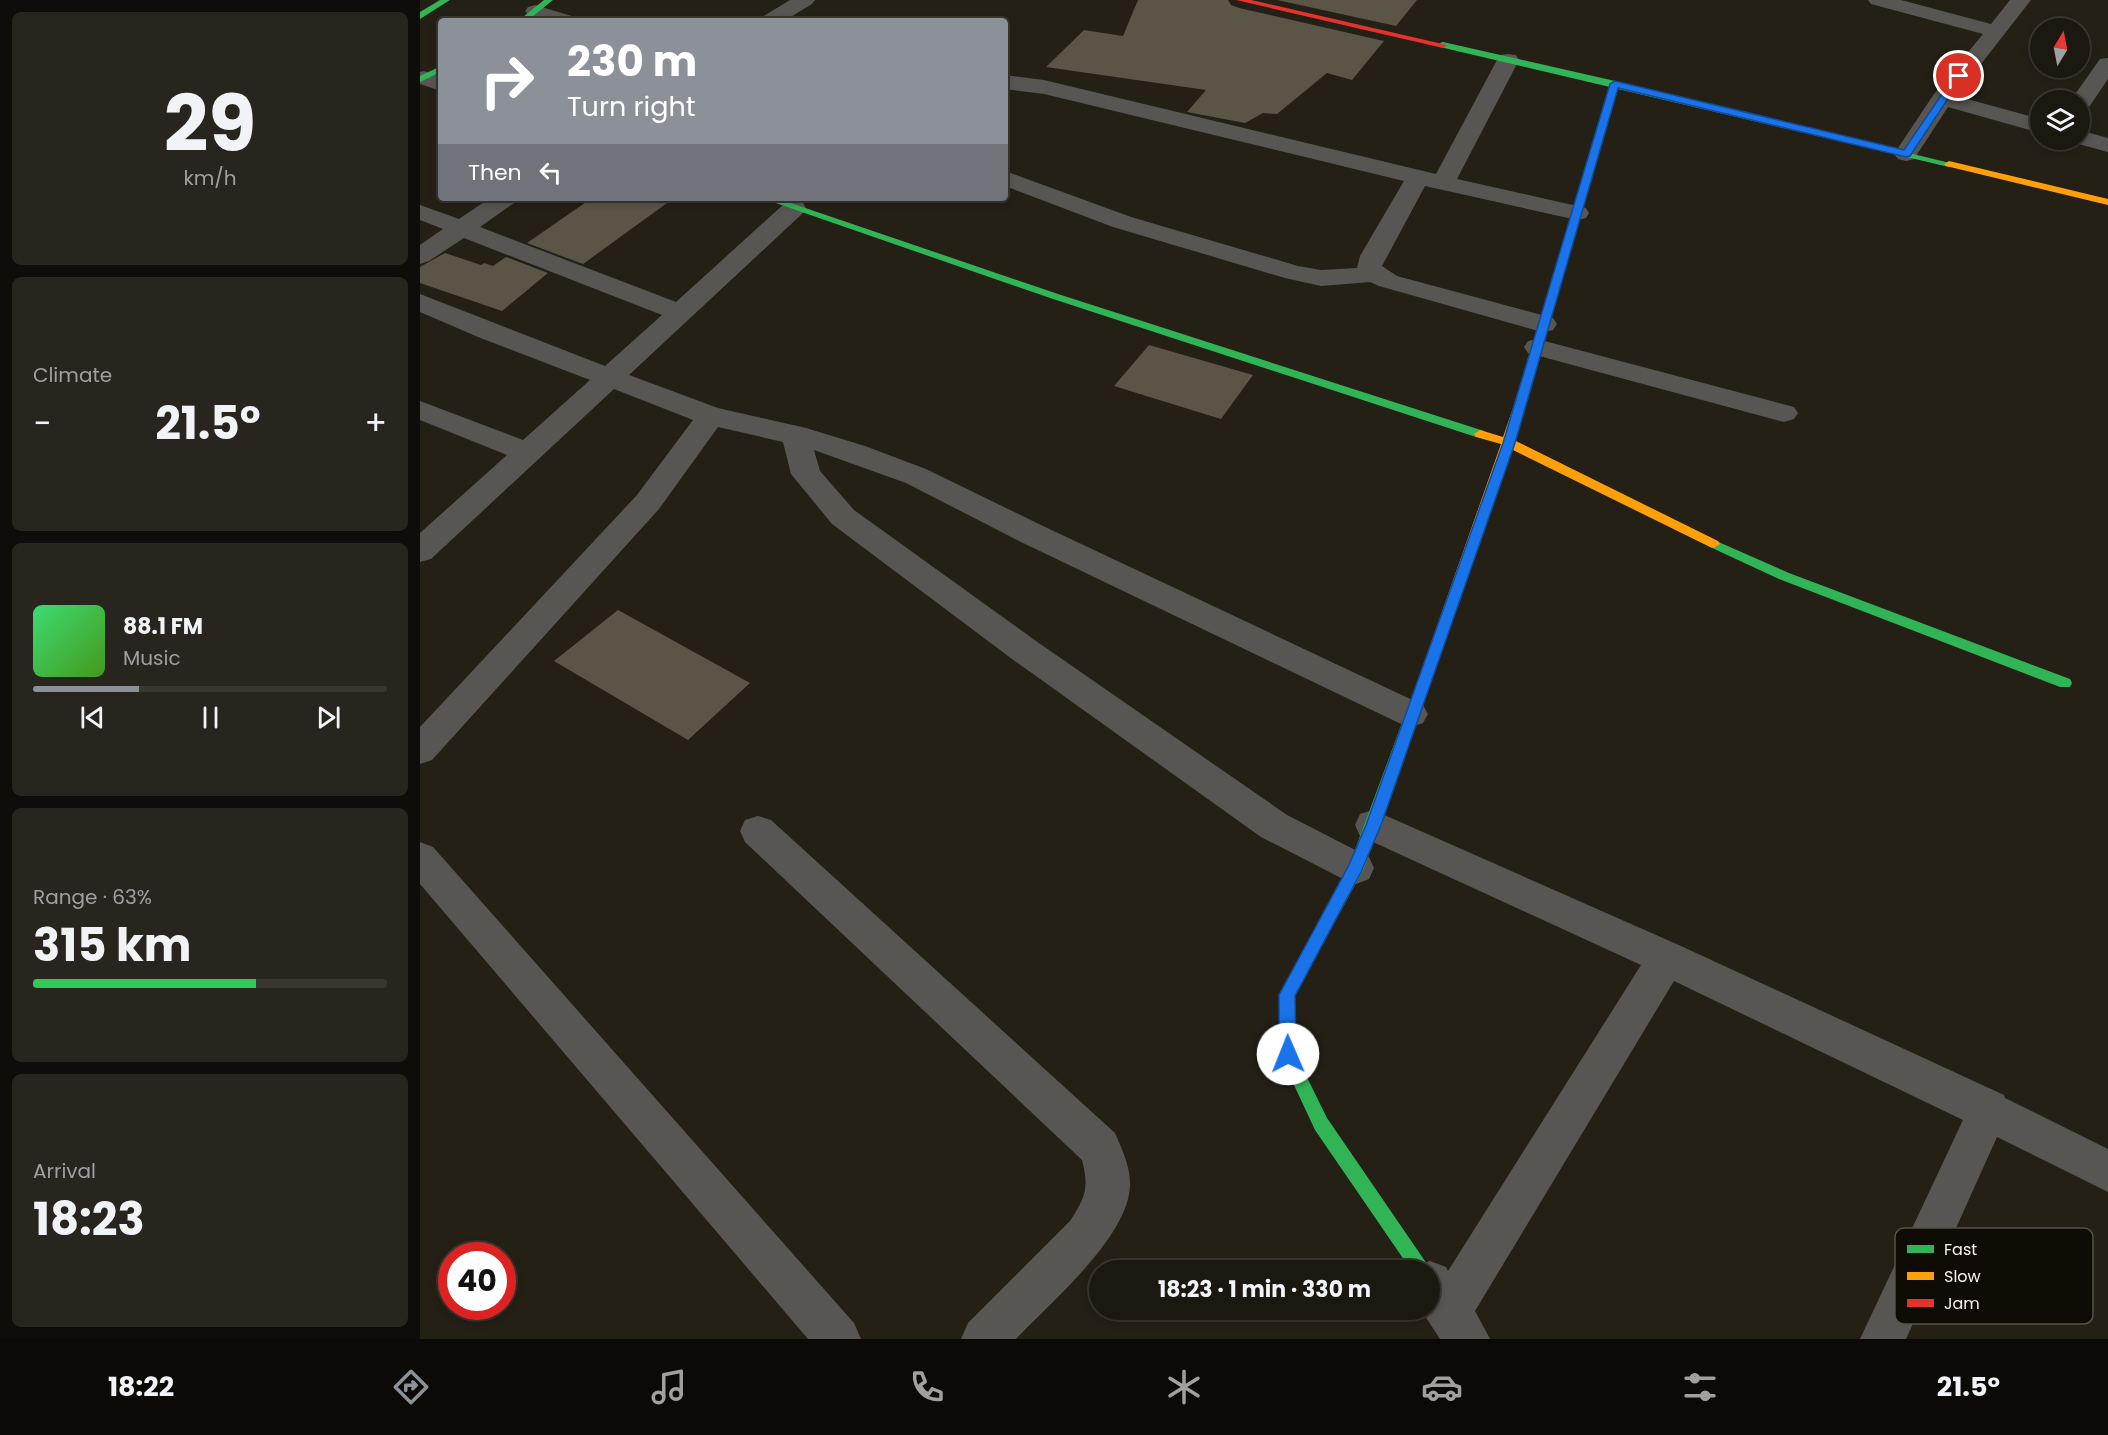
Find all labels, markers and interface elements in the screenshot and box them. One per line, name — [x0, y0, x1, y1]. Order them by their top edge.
north arrow — [2030, 18, 2090, 78]
map controls — [2030, 18, 2090, 150]
text: 230 m — [567, 32, 697, 91]
icon: right — [468, 42, 546, 120]
pin — [1933, 50, 1984, 101]
icon: arrive — [1942, 59, 1975, 92]
text: 29 — [164, 69, 256, 178]
text: Turn right — [567, 88, 696, 125]
button: layers — [2030, 90, 2090, 150]
icon: left — [534, 156, 567, 189]
text: Then — [468, 157, 522, 188]
text: km/h — [183, 164, 237, 192]
text: Climate — [33, 361, 112, 389]
text: 21.5° — [155, 392, 261, 455]
text: − — [33, 400, 51, 447]
text: + — [364, 400, 387, 447]
text: 88.1 FM — [123, 611, 203, 642]
text: Music — [123, 644, 181, 672]
icon: previous — [76, 701, 109, 734]
icon: pause — [194, 701, 227, 734]
icon: next — [312, 701, 345, 734]
text: Range · 63% — [33, 883, 152, 911]
text: 315 km — [33, 914, 191, 977]
position arrow — [1256, 1022, 1320, 1086]
text: Arrival — [33, 1157, 96, 1185]
text: 18:23 — [33, 1188, 145, 1251]
legend — [1895, 1228, 2093, 1324]
text: Fast — [1944, 1238, 1977, 1261]
speed limit sign: 40 — [438, 1242, 516, 1320]
text: Slow — [1944, 1265, 1981, 1288]
text: 18:23 · 1 min · 330 m — [1158, 1274, 1371, 1305]
text: Jam — [1944, 1292, 1980, 1315]
icon: directions — [390, 1366, 432, 1408]
icon: music — [648, 1366, 690, 1408]
icon: phone — [906, 1366, 948, 1408]
icon: climate — [1163, 1366, 1205, 1408]
icon: car — [1421, 1366, 1463, 1408]
icon: filters — [1679, 1366, 1721, 1408]
text: 18:22 — [108, 1368, 174, 1405]
text: 21.5° — [1937, 1368, 2000, 1405]

